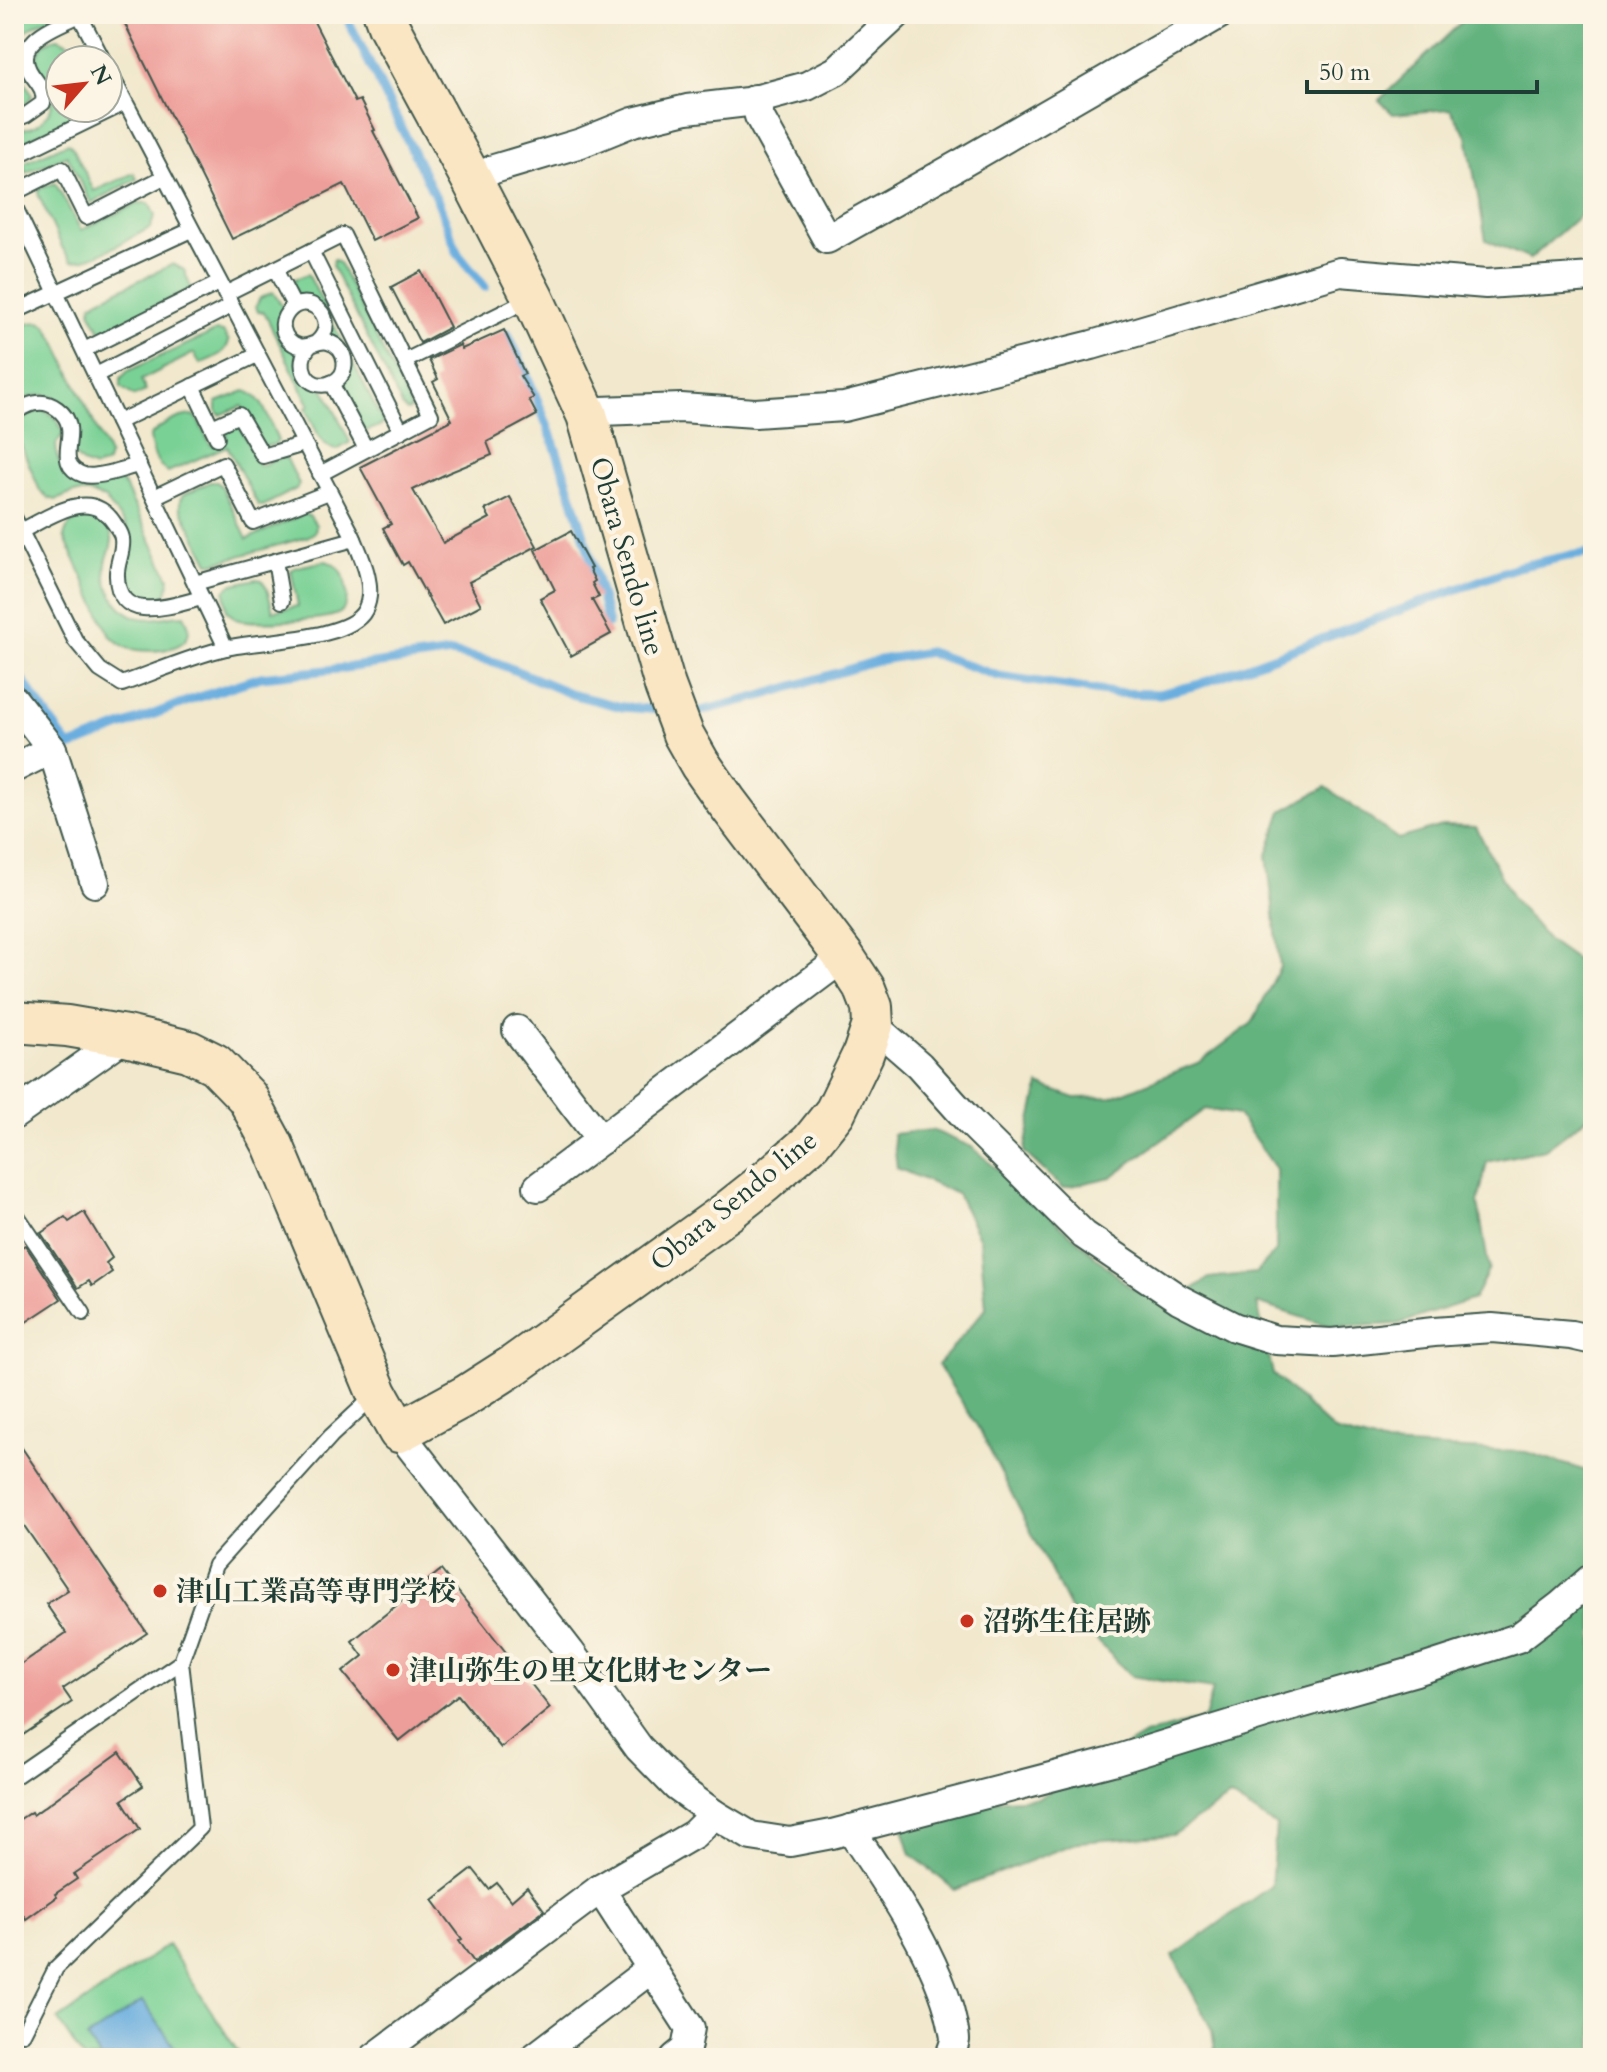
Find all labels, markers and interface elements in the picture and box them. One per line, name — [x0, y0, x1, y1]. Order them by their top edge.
north arrow — [44, 44, 124, 124]
scale bar — [1307, 44, 1537, 94]
text: 50 m — [1319, 56, 1371, 89]
text: N — [83, 60, 119, 91]
street label: Obara Sendo line — [581, 453, 674, 660]
street label: Obara Sendo line — [642, 1122, 825, 1280]
place label: 津山工業高等専門学校 — [176, 1573, 456, 1611]
marker: 津山工業高等専門学校 — [151, 1582, 169, 1600]
place label: 沼弥生住居跡 — [983, 1603, 1151, 1641]
marker: 沼弥生住居跡 — [958, 1612, 976, 1630]
place label: 津山弥生の里文化財センター — [409, 1652, 772, 1690]
marker: 津山弥生の里文化財センター — [384, 1661, 402, 1679]

